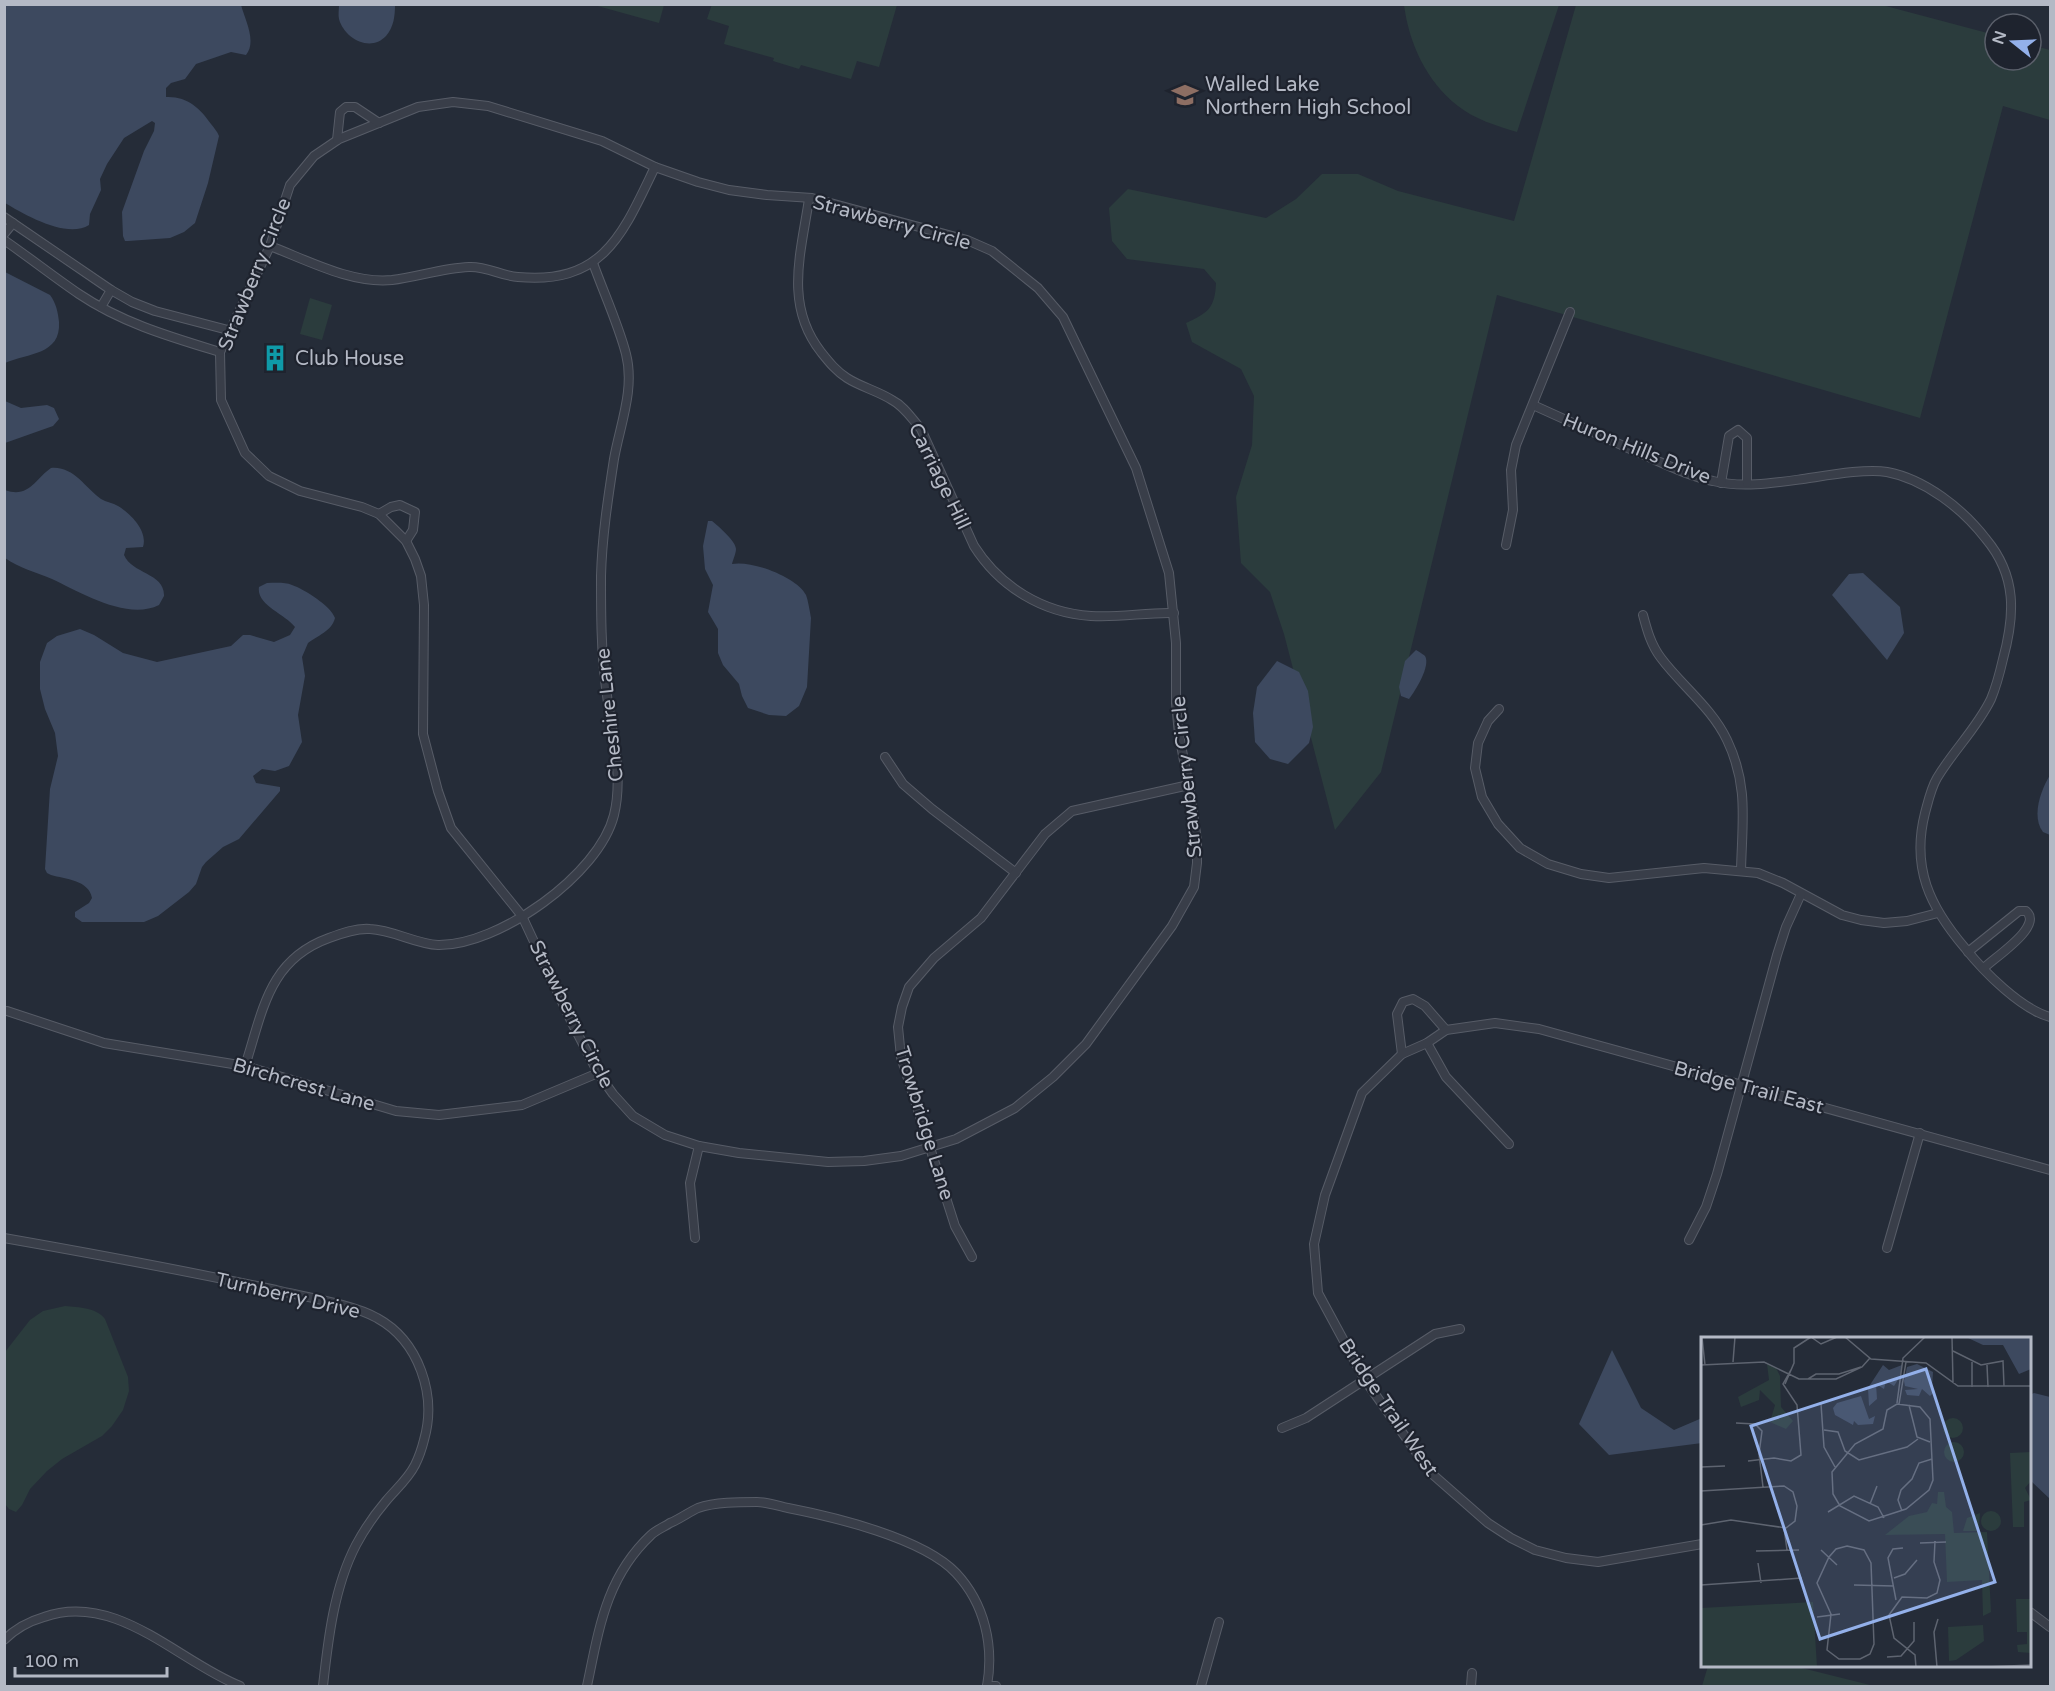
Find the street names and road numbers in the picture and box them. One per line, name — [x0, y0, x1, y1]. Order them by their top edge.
street label: Strawberry Circle — [810, 190, 973, 256]
street label: Strawberry Circle — [213, 195, 296, 354]
street label: Huron Hills Drive — [1559, 408, 1714, 490]
street label: Carriage Hill — [903, 419, 975, 534]
street label: Cheshire Lane — [591, 647, 629, 783]
street label: Strawberry Circle — [1167, 695, 1207, 859]
street label: Strawberry Circle — [524, 937, 619, 1092]
street label: Trowbridge Lane — [889, 1044, 959, 1203]
street label: Birchcrest Lane — [230, 1053, 378, 1117]
street label: Bridge Trail East — [1671, 1056, 1827, 1120]
street label: Turnberry Drive — [213, 1268, 362, 1324]
street label: Bridge Trail West — [1333, 1334, 1443, 1481]

